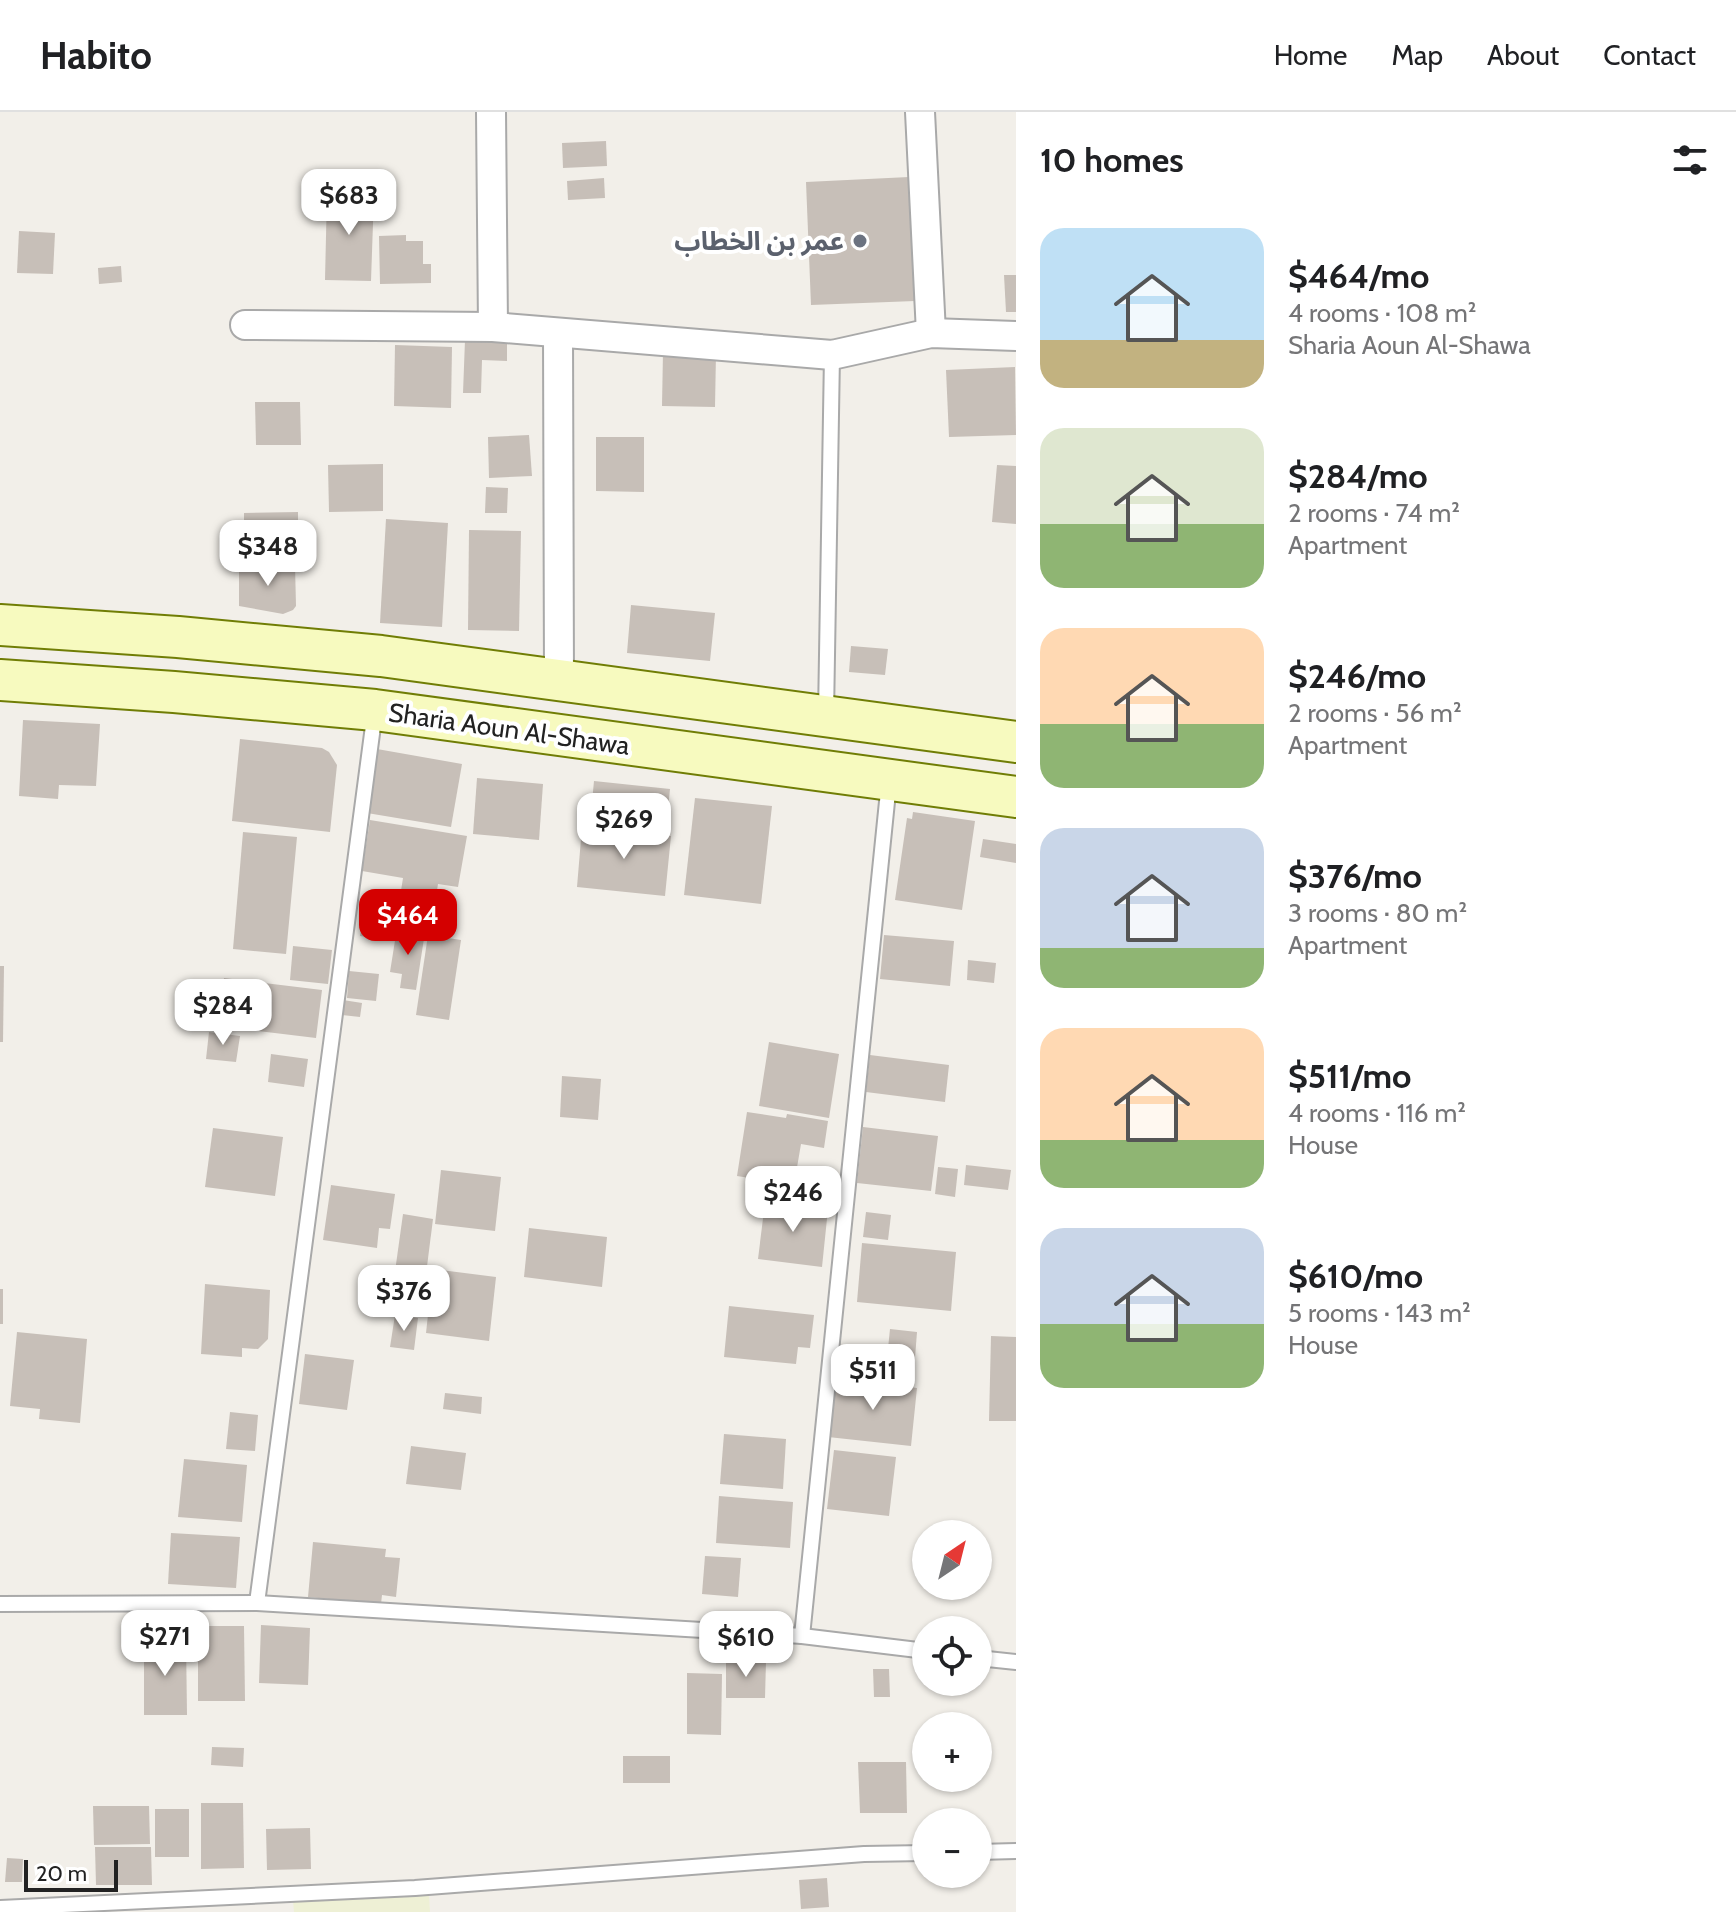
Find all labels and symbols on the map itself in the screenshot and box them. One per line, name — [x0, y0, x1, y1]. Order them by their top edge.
pin: $683 — [302, 169, 396, 237]
place label: عمر بن الخطاب — [674, 225, 844, 257]
marker: عمر بن الخطاب — [851, 232, 869, 250]
pin: $348 — [221, 520, 315, 588]
street label: Sharia Aoun Al-Shawa — [387, 696, 632, 762]
pin: $269 — [577, 793, 671, 861]
pin: $464 — [361, 889, 455, 957]
pin: $284 — [176, 979, 270, 1047]
pin: $246 — [746, 1166, 840, 1234]
pin: $376 — [357, 1265, 451, 1333]
pin: $511 — [826, 1344, 920, 1412]
north arrow — [912, 1520, 992, 1600]
pin: $271 — [118, 1610, 212, 1678]
pin: $610 — [699, 1611, 793, 1679]
scale bar — [24, 1856, 118, 1892]

